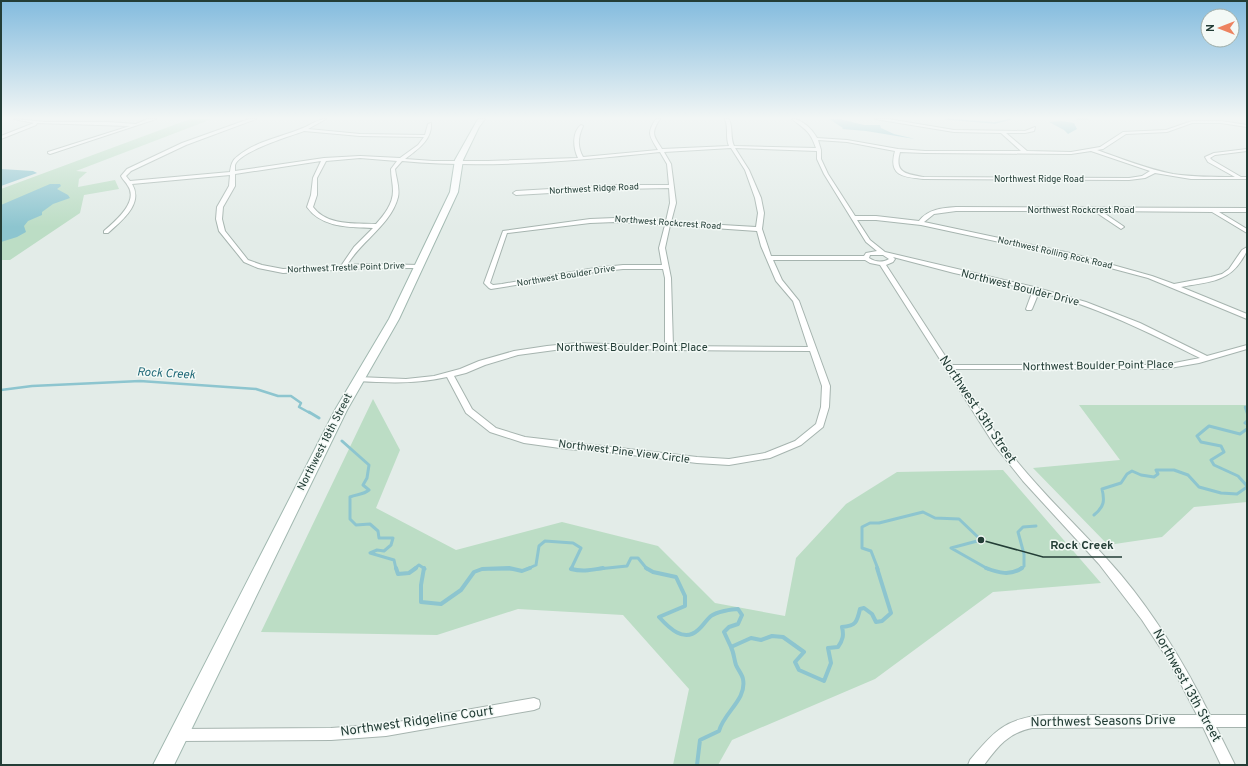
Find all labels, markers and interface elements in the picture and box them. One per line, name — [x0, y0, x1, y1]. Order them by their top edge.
north arrow — [1200, 8, 1240, 48]
text: N — [1204, 24, 1218, 32]
street label: Northwest Ridge Road — [994, 174, 1084, 185]
street label: Northwest Ridge Road — [549, 181, 639, 197]
street label: Northwest Rockcrest Road — [1028, 205, 1134, 216]
street label: Northwest Rockcrest Road — [614, 214, 722, 232]
street label: Northwest Rolling Rock Road — [997, 234, 1113, 272]
street label: Northwest Trestle Point Drive — [287, 260, 405, 276]
street label: Northwest Boulder Drive — [516, 263, 616, 289]
street label: Northwest Boulder Drive — [959, 267, 1081, 309]
street label: Northwest Boulder Point Place — [556, 341, 708, 355]
street label: Northwest 13th Street — [935, 353, 1019, 467]
street label: Northwest Boulder Point Place — [1022, 358, 1174, 374]
water label: Rock Creek — [136, 364, 197, 384]
street label: Northwest 18th Street — [294, 391, 356, 493]
street label: Northwest Pine View Circle — [557, 437, 691, 467]
callout: Rock Creek — [1043, 533, 1122, 557]
text: Rock Creek — [1050, 538, 1114, 554]
street label: Northwest 13th Street — [1148, 627, 1224, 745]
street label: Northwest Ridgeline Court — [339, 703, 495, 741]
street label: Northwest Seasons Drive — [1030, 713, 1176, 731]

